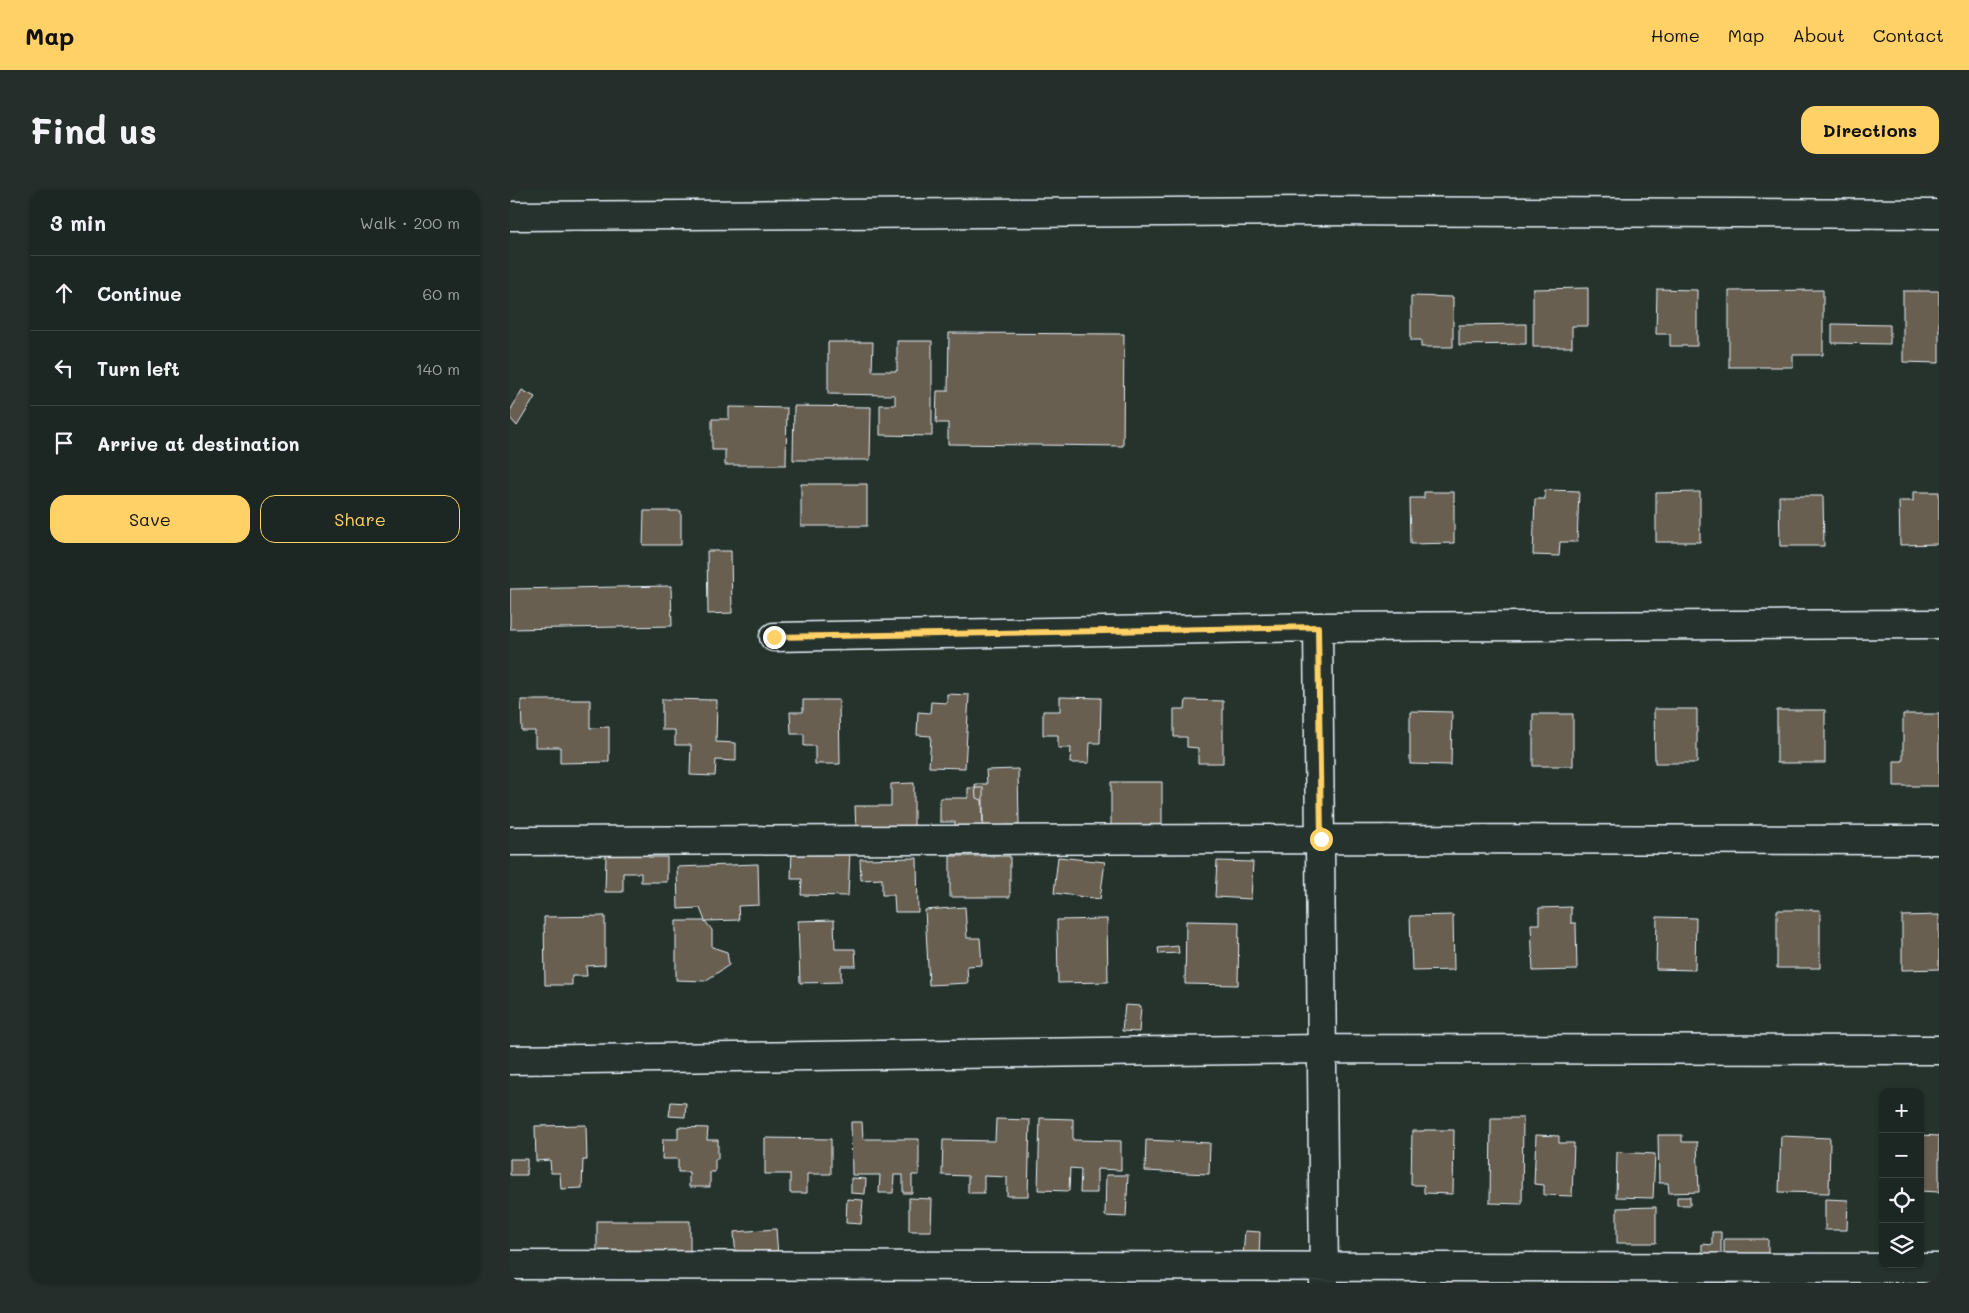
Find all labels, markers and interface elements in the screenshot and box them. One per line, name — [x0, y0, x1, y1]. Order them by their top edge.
text: Map — [25, 20, 74, 51]
text: Home — [1651, 23, 1700, 47]
text: Map — [1728, 23, 1764, 47]
text: About — [1792, 23, 1845, 47]
text: Contact — [1873, 23, 1944, 47]
button: Directions — [1801, 106, 1939, 154]
text: Find us — [30, 107, 157, 153]
text: 3 min — [50, 209, 106, 236]
text: Walk · 200 m — [360, 212, 460, 233]
icon: ahead — [50, 279, 78, 307]
text: Continue — [97, 281, 182, 306]
text: 60 m — [423, 283, 460, 304]
icon: left — [50, 354, 78, 382]
text: Turn left — [97, 356, 180, 381]
text: 140 m — [416, 358, 460, 379]
icon: arrive — [50, 429, 78, 457]
text: Arrive at destination — [97, 431, 300, 456]
button: Save — [50, 495, 250, 543]
button: Share — [260, 495, 460, 543]
route end — [763, 626, 786, 649]
route start — [1310, 828, 1333, 851]
map controls — [1879, 1088, 1924, 1268]
button: + — [1879, 1088, 1924, 1133]
button: − — [1879, 1133, 1924, 1178]
button: locate — [1879, 1178, 1924, 1223]
button: layers — [1879, 1223, 1924, 1268]

